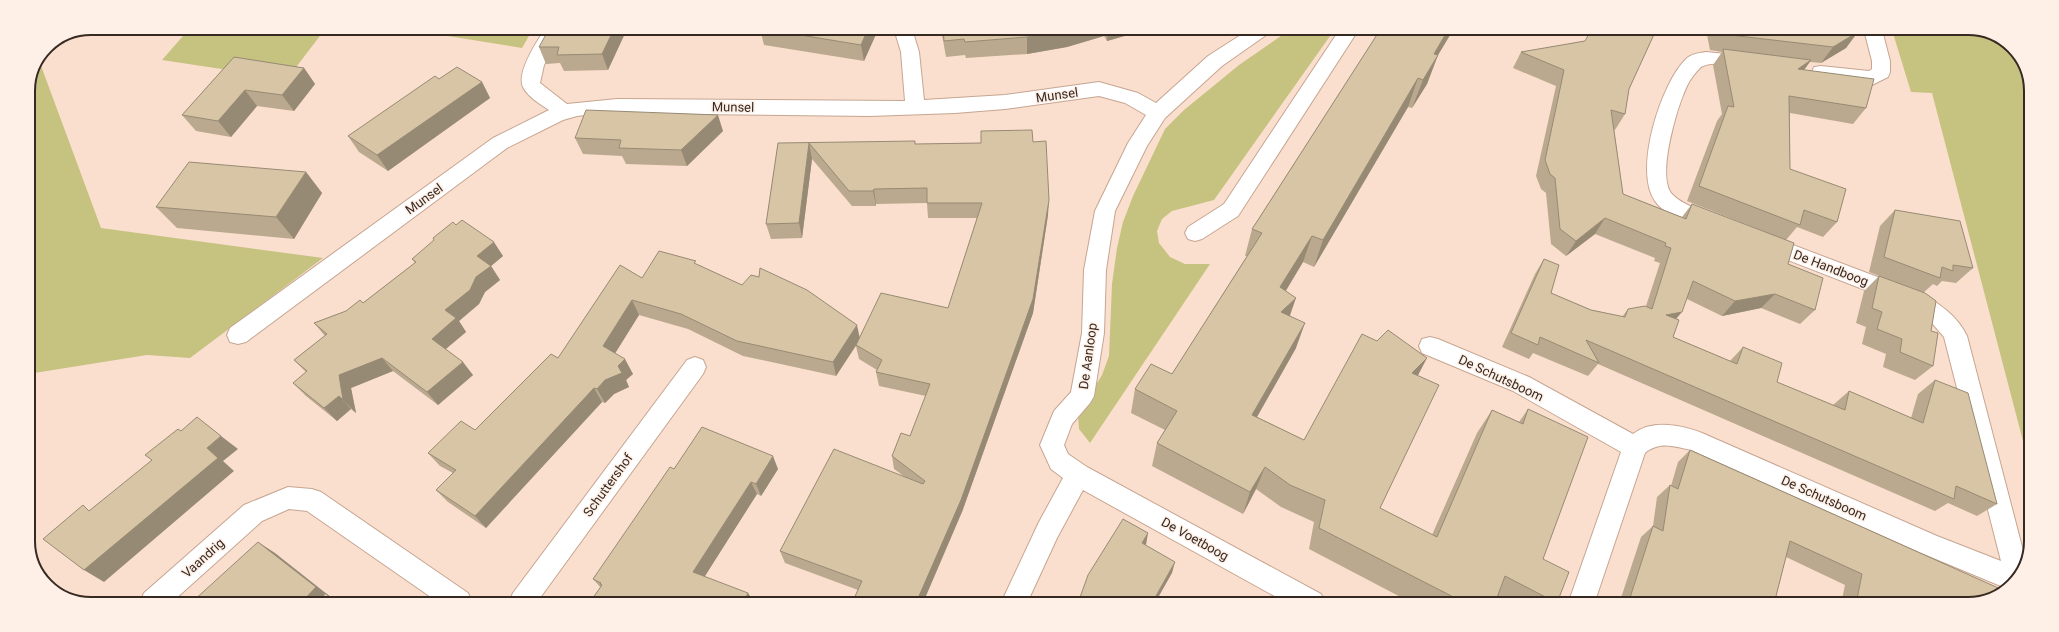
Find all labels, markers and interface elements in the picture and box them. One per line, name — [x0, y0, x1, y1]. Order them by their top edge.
street label: Munsel — [1035, 85, 1079, 105]
street label: Munsel — [712, 99, 754, 115]
street label: Munsel — [402, 180, 446, 218]
street label: De Handboog — [1791, 247, 1871, 289]
street label: De Aanloop — [1076, 322, 1100, 390]
street label: De Schutsboom — [1456, 352, 1546, 404]
street label: Schuttershof — [580, 450, 636, 520]
street label: De Schutsboom — [1779, 472, 1869, 524]
street label: De Voetboog — [1159, 514, 1231, 564]
street label: Vaandrig — [179, 535, 227, 581]

